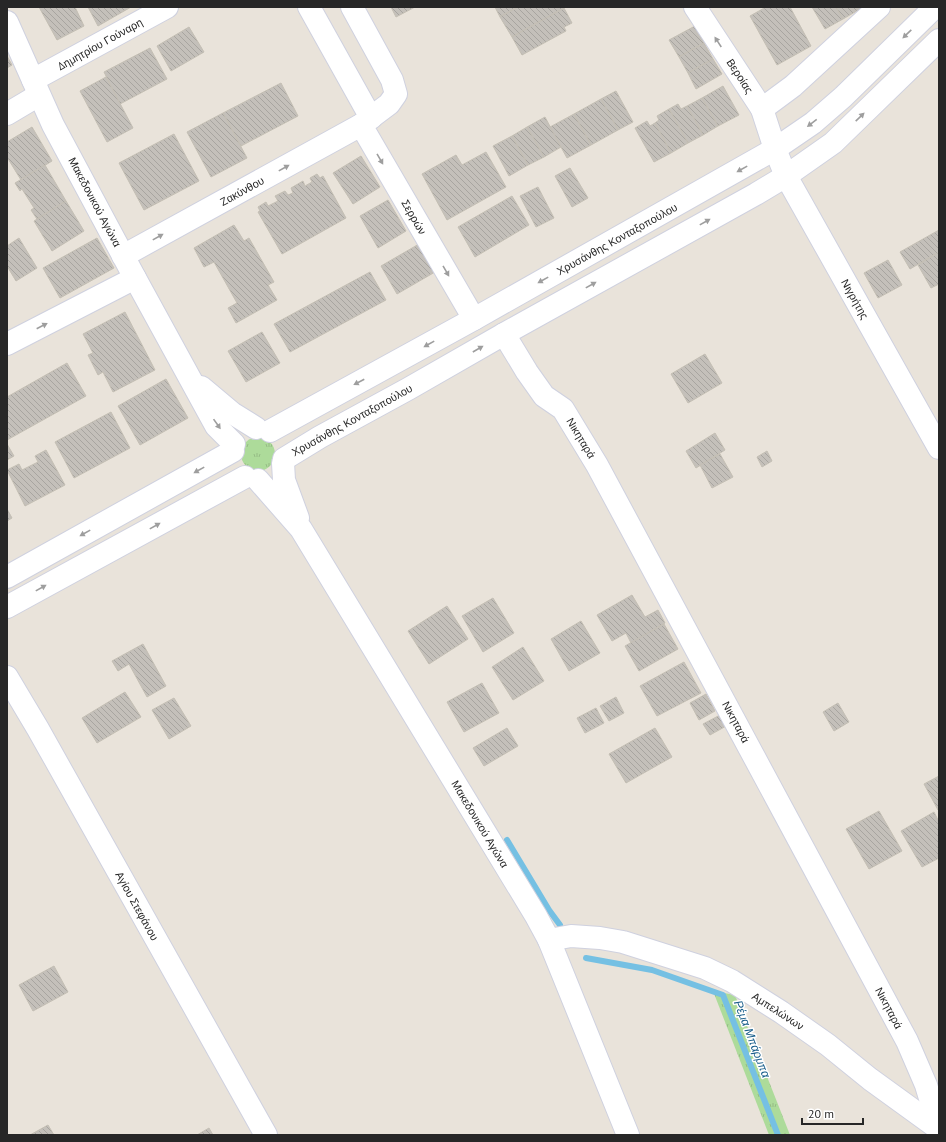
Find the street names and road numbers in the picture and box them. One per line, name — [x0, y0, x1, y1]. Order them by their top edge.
street label: Δημητρίου Γούναρη — [55, 15, 145, 73]
street label: Βεροίας — [724, 56, 756, 96]
street label: Μακεδονικού Αγώνα — [65, 155, 125, 250]
street label: Ζακύνθου — [217, 173, 267, 209]
street label: Σερρών — [398, 197, 430, 238]
street label: Χρυσάνθης Κονταξοπούλου — [554, 200, 680, 278]
street label: Νιγρήτης — [838, 276, 872, 322]
street label: Χρυσάνθης Κονταξοπούλου — [289, 381, 415, 459]
street label: Νικηταρά — [563, 415, 599, 462]
street label: Νικηταρά — [719, 699, 753, 746]
street label: Μακεδονικού Αγώνα — [448, 778, 512, 871]
street label: Αγίου Στεφάνου — [112, 869, 162, 943]
street label: Νικηταρά — [872, 985, 906, 1032]
street label: Αμπελώνων — [749, 989, 807, 1033]

